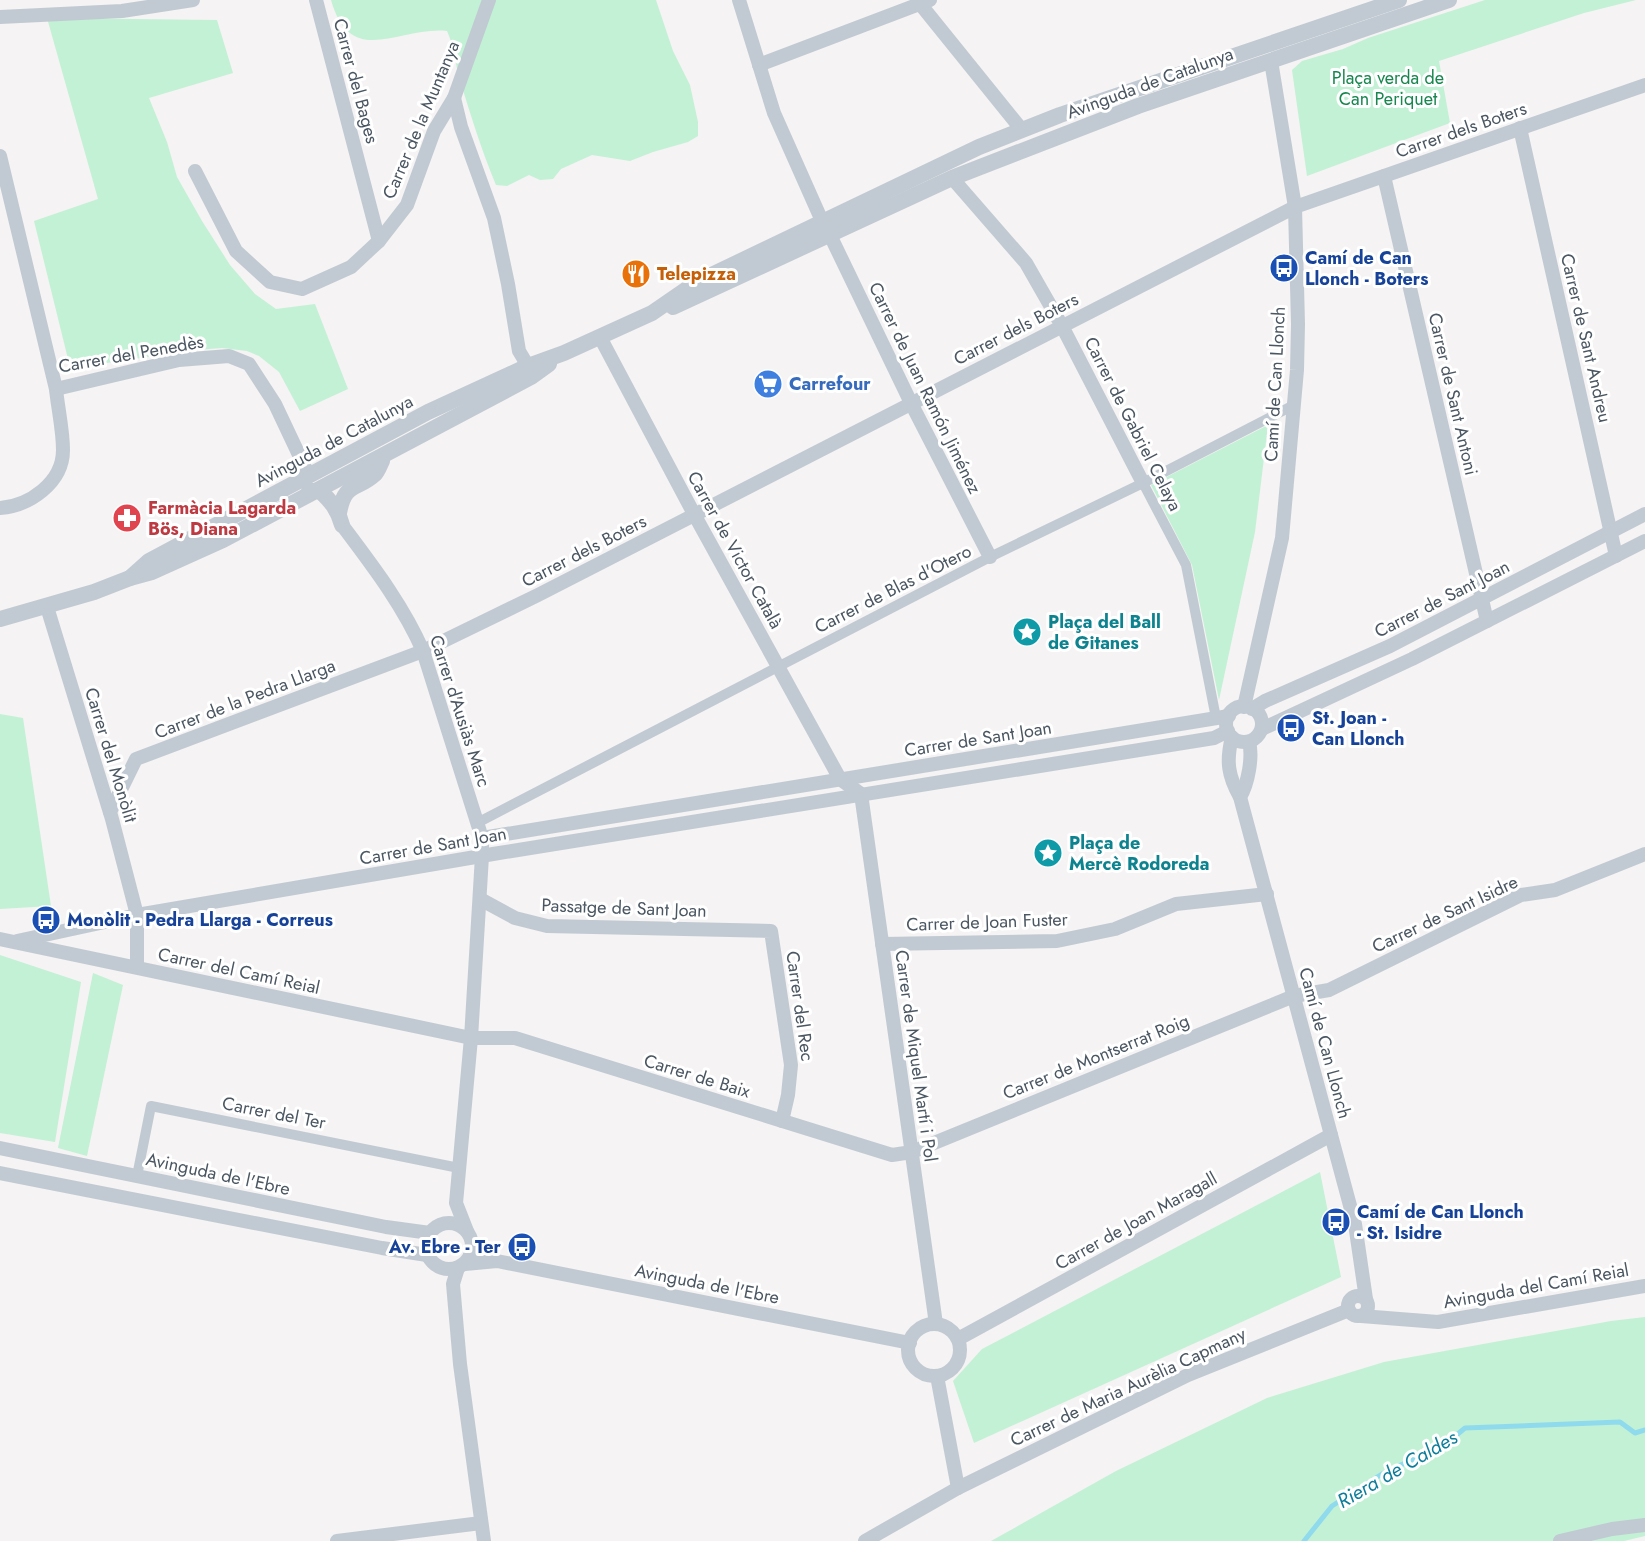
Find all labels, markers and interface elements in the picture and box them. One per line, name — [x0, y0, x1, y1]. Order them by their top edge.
street label: Carrer del Bages — [327, 16, 385, 146]
street label: Carrer de la Muntanya — [376, 37, 466, 203]
street label: Avinguda de Catalunya — [1063, 41, 1237, 125]
park label: Plaça verda de Can Periquet — [1332, 65, 1444, 112]
street label: Carrer dels Boters — [1392, 95, 1530, 165]
place label: Camí de Can Llonch - Boters — [1305, 245, 1428, 292]
street label: Carrer de Sant Andreu — [1554, 251, 1618, 425]
bus stop icon: Camí de Can Llonch - Boters — [1268, 252, 1300, 284]
restaurant icon: Telepizza — [620, 258, 652, 290]
place label: Telepizza — [657, 261, 736, 287]
street label: Carrer de Juan Ramón Jiménez — [862, 278, 988, 499]
street label: Carrer dels Boters — [949, 286, 1083, 372]
street label: Camí de Can Llonch — [1258, 306, 1292, 462]
street label: Carrer de Sant Antoni — [1422, 310, 1484, 478]
street label: Carrer del Penedès — [56, 328, 206, 380]
street label: Carrer de Gabriel Celaya — [1078, 332, 1188, 516]
supermarket icon: Carrefour — [752, 368, 784, 400]
place label: Carrefour — [789, 371, 871, 397]
street label: Avinguda de Catalunya — [250, 388, 418, 494]
street label: Carrer de Victor Català — [681, 466, 789, 634]
place label: Farmàcia Lagarda Bös, Diana — [148, 495, 296, 542]
pharmacy icon: Farmàcia Lagarda Bös, Diana — [111, 502, 143, 534]
street label: Carrer dels Boters — [517, 508, 651, 594]
street label: Carrer de Blas d'Otero — [810, 538, 976, 640]
street label: Carrer de Sant Joan — [1370, 554, 1514, 644]
place label: Plaça del Ball de Gitanes — [1048, 609, 1161, 656]
place icon: Plaça del Ball de Gitanes — [1011, 616, 1043, 648]
street label: Carrer d'Ausiàs Marc — [423, 632, 497, 790]
street label: Carrer de la Pedra Llarga — [151, 652, 339, 746]
street label: Carrer del Monòlit — [78, 684, 144, 826]
place label: St. Joan - Can Llonch — [1312, 705, 1405, 752]
bus stop icon: St. Joan - Can Llonch — [1275, 712, 1307, 744]
street label: Carrer de Sant Joan — [902, 715, 1054, 763]
street label: Carrer de Sant Joan — [357, 820, 509, 872]
place label: Plaça de Mercè Rodoreda — [1069, 830, 1209, 877]
place icon: Plaça de Mercè Rodoreda — [1032, 837, 1064, 869]
street label: Carrer de Sant Isidre — [1368, 869, 1522, 959]
street label: Passatge de Sant Joan — [541, 892, 707, 924]
bus stop icon: Monòlit - Pedra Llarga - Correus — [30, 904, 62, 936]
street label: Carrer de Joan Fuster — [906, 906, 1069, 938]
place label: Monòlit - Pedra Llarga - Correus — [67, 907, 333, 933]
street label: Carrer del Camí Reial — [156, 941, 322, 1001]
street label: Carrer de Miquel Martí i Pol — [888, 948, 944, 1164]
street label: Carrer del Rec — [779, 949, 821, 1063]
street label: Camí de Can Llonch — [1292, 965, 1358, 1121]
street label: Carrer de Montserrat Roig — [999, 1008, 1193, 1106]
street label: Carrer de Baix — [641, 1048, 754, 1105]
street label: Carrer del Ter — [220, 1090, 329, 1136]
street label: Avinguda de l'Ebre — [144, 1146, 292, 1202]
street label: Carrer de Joan Maragall — [1050, 1166, 1222, 1276]
place label: Camí de Can Llonch - St. Isidre — [1357, 1199, 1524, 1246]
bus stop icon: Camí de Can Llonch - St. Isidre — [1320, 1206, 1352, 1238]
bus stop icon: Av. Ebre - Ter — [506, 1231, 538, 1263]
place label: Av. Ebre - Ter — [388, 1234, 502, 1260]
street label: Avinguda de l'Ebre — [633, 1257, 781, 1311]
street label: Avinguda del Camí Reial — [1441, 1257, 1631, 1315]
street label: Carrer de Maria Aurèlia Capmany — [1006, 1321, 1250, 1453]
water label: Riera de Caldes — [1332, 1423, 1463, 1516]

